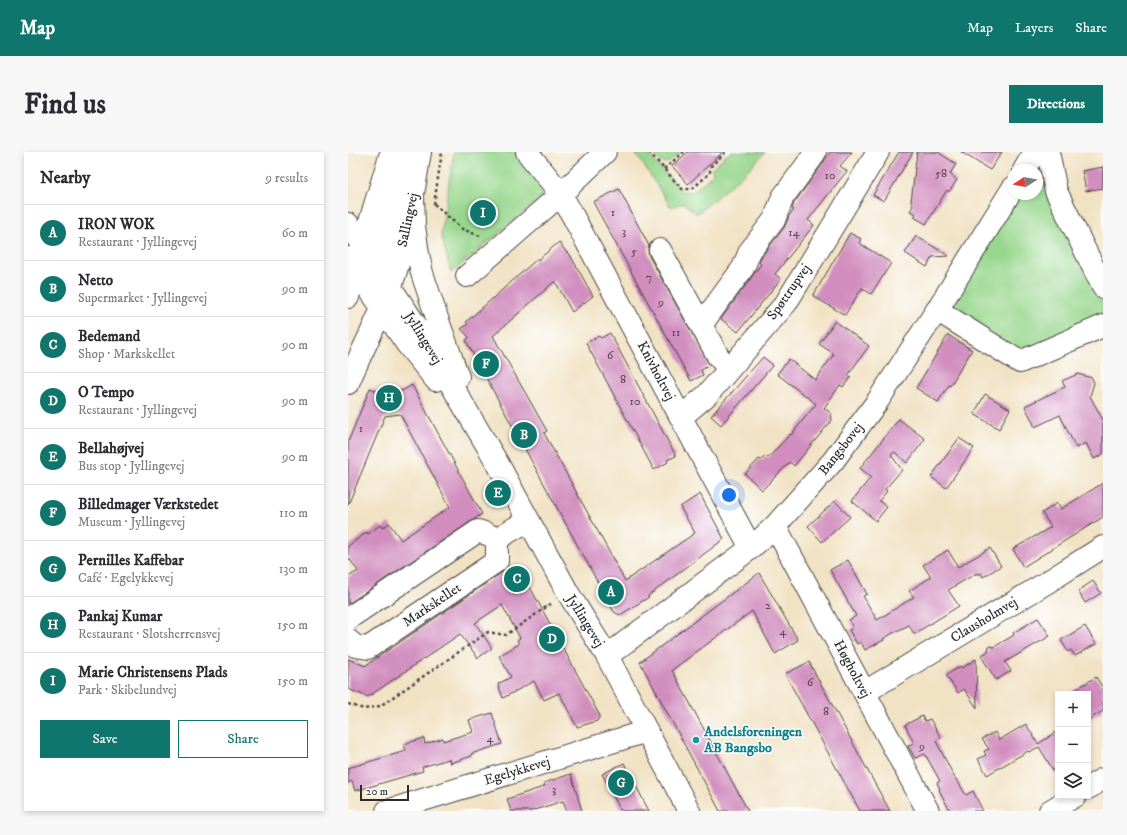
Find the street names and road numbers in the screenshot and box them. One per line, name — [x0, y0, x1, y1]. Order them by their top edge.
street label: Sallingvej — [393, 191, 423, 249]
street label: Spøttrupvej — [763, 260, 815, 324]
street label: Jyllingevej — [399, 307, 446, 368]
street label: Knivholtvej — [633, 338, 679, 404]
street label: Bangsbovej — [815, 419, 867, 479]
street label: Markskellet — [399, 579, 465, 631]
street label: Jyllingevej — [561, 590, 608, 651]
street label: Clausholmvej — [947, 593, 1021, 647]
street label: Høgholtvej — [829, 637, 875, 701]
street label: Egelykkevej — [482, 752, 552, 790]

